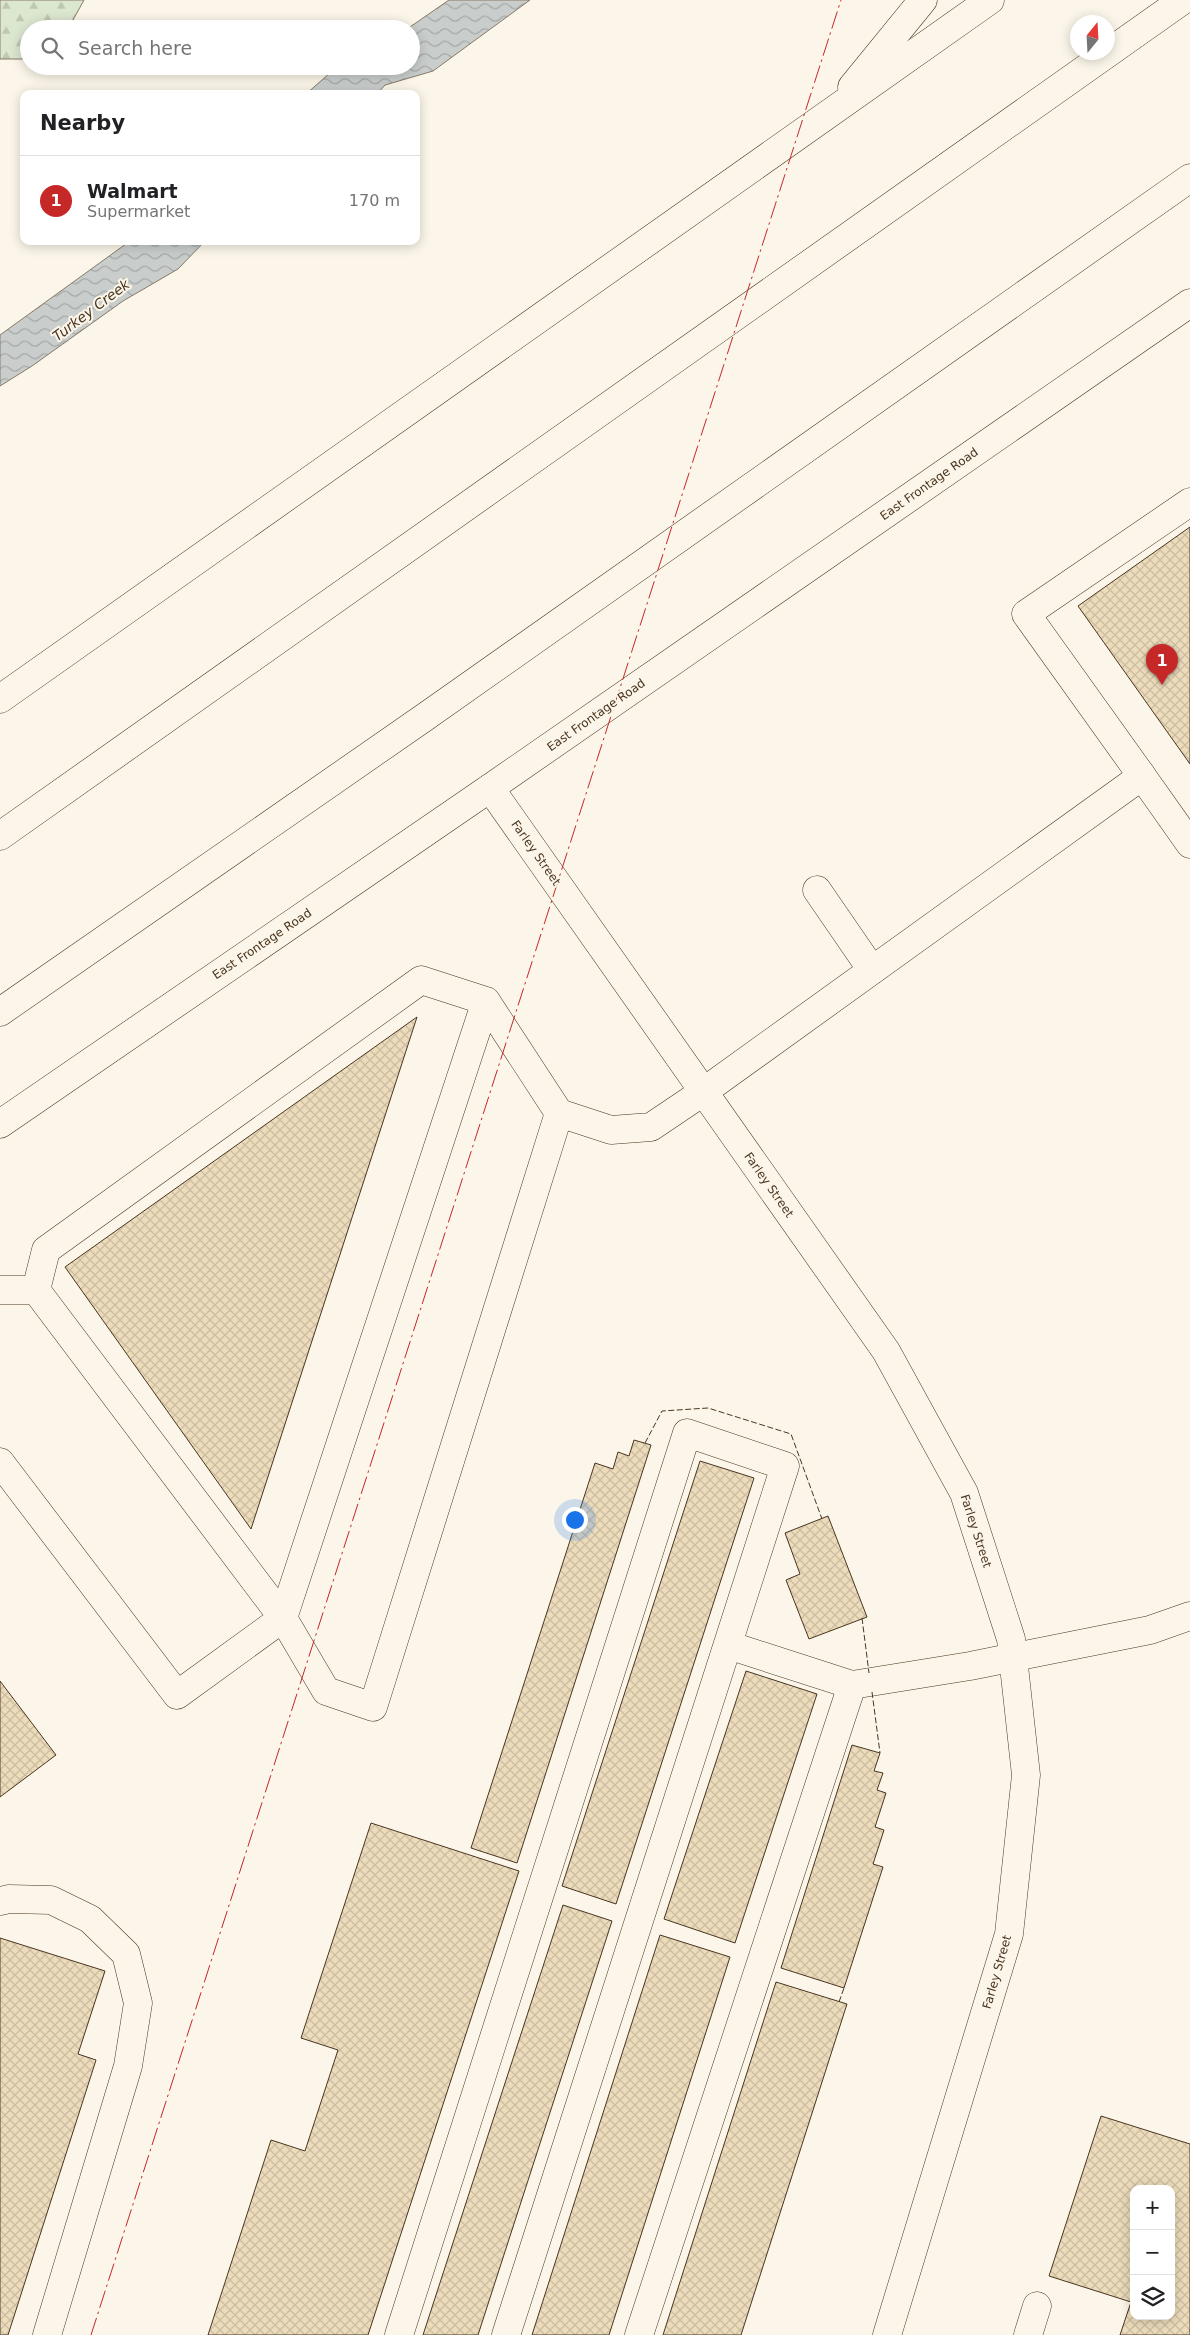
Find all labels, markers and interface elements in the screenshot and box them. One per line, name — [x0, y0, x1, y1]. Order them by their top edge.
north arrow — [1070, 15, 1115, 60]
search box — [20, 20, 420, 75]
icon: search — [38, 34, 66, 62]
text: Search here — [78, 37, 192, 59]
text: Nearby — [40, 111, 125, 135]
text: Walmart — [87, 180, 178, 202]
text: 1 — [50, 191, 62, 210]
text: 170 m — [349, 191, 400, 210]
text: Supermarket — [87, 202, 190, 221]
water label: Turkey Creek — [49, 275, 133, 344]
street label: East Frontage Road — [877, 445, 981, 523]
pin: 1 — [1146, 644, 1178, 685]
street label: East Frontage Road — [544, 676, 648, 754]
street label: Farley Street — [508, 818, 564, 888]
street label: East Frontage Road — [210, 906, 314, 982]
street label: Farley Street — [741, 1150, 797, 1220]
street label: Farley Street — [958, 1493, 995, 1570]
your location — [562, 1507, 588, 1533]
street label: Farley Street — [980, 1933, 1014, 2011]
map controls — [1130, 2185, 1175, 2320]
button: + — [1130, 2185, 1175, 2230]
button: − — [1130, 2230, 1175, 2275]
button: layers — [1130, 2275, 1175, 2320]

